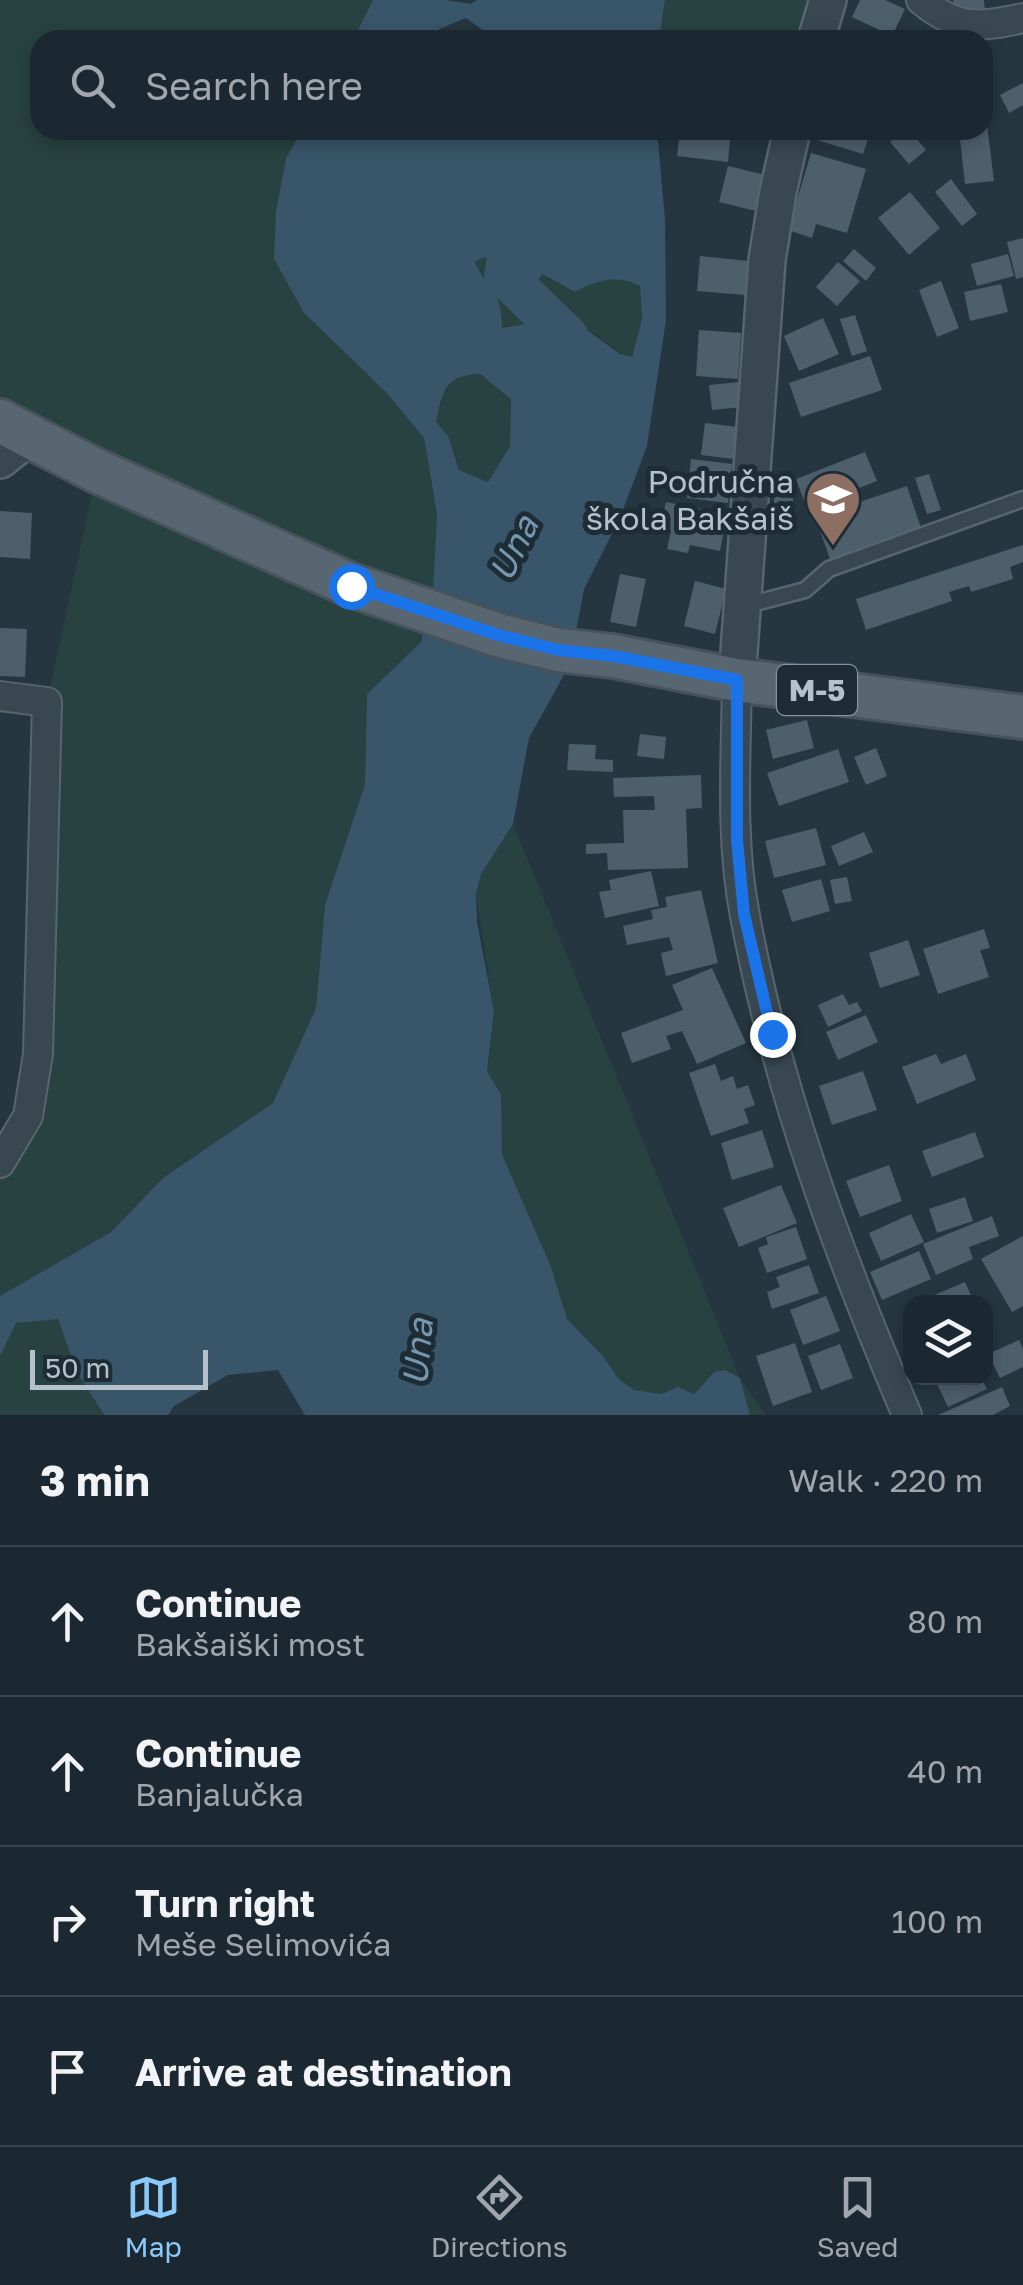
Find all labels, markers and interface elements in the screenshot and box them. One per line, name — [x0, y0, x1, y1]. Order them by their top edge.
search box — [30, 30, 993, 140]
icon: search — [65, 58, 120, 113]
text: Search here — [145, 63, 363, 108]
place label: Područna škola Bakšaiš — [586, 462, 794, 537]
school or university icon: Područna škola Bakšaiš — [803, 469, 863, 548]
water label: Una — [479, 508, 547, 587]
route start — [329, 564, 375, 610]
road number: M-5 — [777, 665, 857, 715]
route end — [750, 1012, 796, 1058]
map controls — [903, 1295, 993, 1385]
button: layers — [903, 1295, 993, 1385]
water label: Una — [393, 1316, 441, 1387]
scale bar — [30, 1345, 208, 1390]
text: 50 m — [45, 1351, 110, 1384]
text: 3 min — [40, 1455, 150, 1505]
text: Walk · 220 m — [788, 1461, 983, 1499]
text: Continue — [135, 1580, 301, 1625]
icon: ahead — [40, 1594, 95, 1649]
text: 80 m — [907, 1602, 983, 1640]
text: Bakšaiški most — [135, 1625, 365, 1663]
text: Continue — [135, 1730, 301, 1775]
icon: ahead — [40, 1744, 95, 1799]
text: 40 m — [907, 1752, 983, 1790]
text: Banjalučka — [135, 1775, 304, 1813]
text: Turn right — [135, 1880, 315, 1925]
icon: right — [40, 1894, 95, 1949]
text: 100 m — [891, 1902, 983, 1940]
text: Meše Selimovića — [135, 1925, 391, 1963]
icon: arrive — [40, 2044, 95, 2099]
text: Arrive at destination — [135, 2049, 512, 2094]
tab: Map — [125, 2170, 182, 2263]
tab: Directions — [431, 2170, 568, 2263]
tab: Saved — [817, 2170, 898, 2263]

